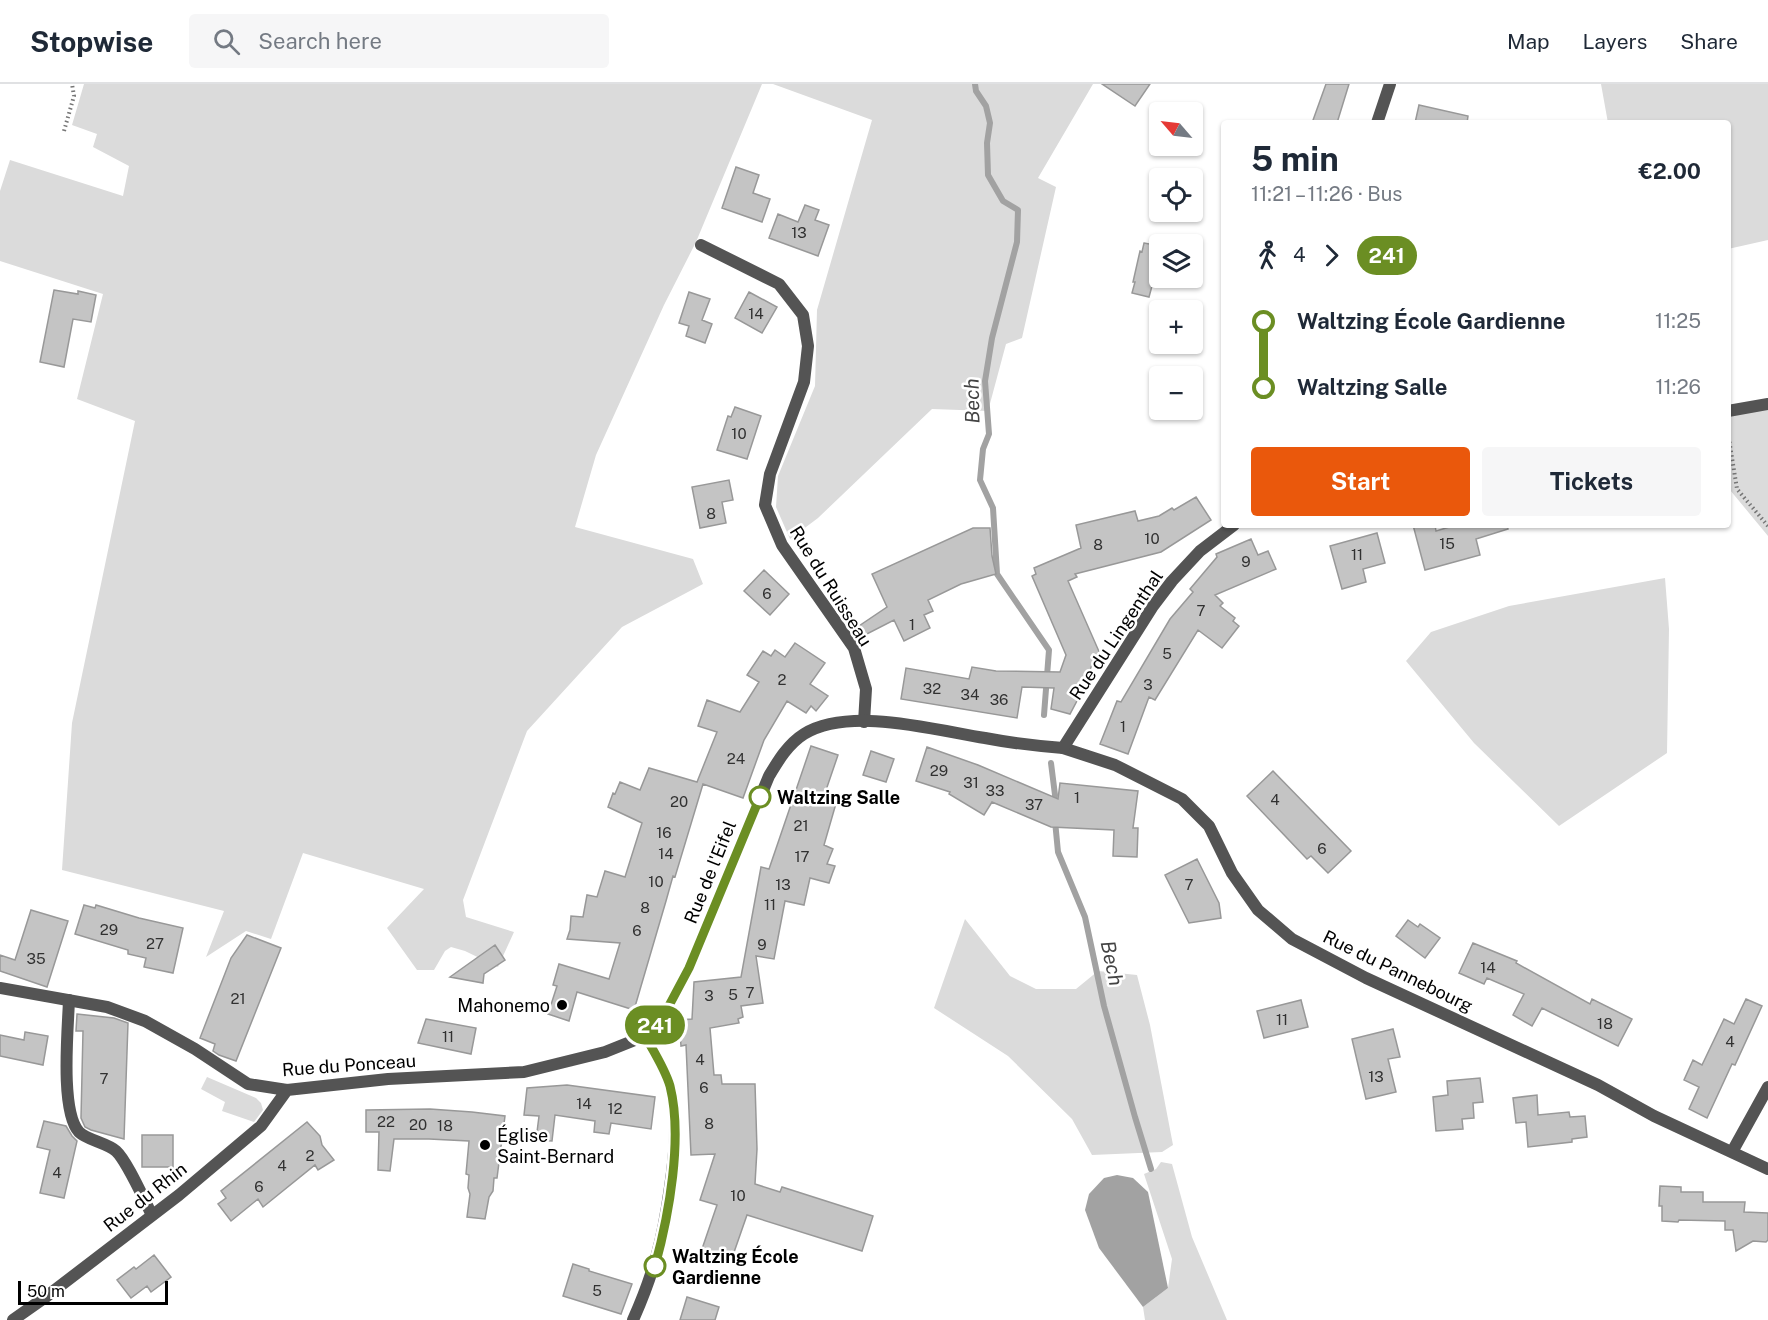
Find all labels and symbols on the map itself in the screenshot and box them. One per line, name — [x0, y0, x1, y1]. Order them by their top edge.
north arrow — [1149, 102, 1203, 156]
house number: 13 — [791, 224, 807, 241]
house number: 14 — [748, 305, 764, 322]
water label: Bech — [960, 378, 984, 424]
house number: 10 — [731, 425, 747, 442]
house number: 8 — [706, 505, 716, 522]
street label: Rue du Ruisseau — [786, 522, 876, 650]
house number: 10 — [1144, 530, 1160, 547]
house number: 15 — [1439, 535, 1455, 552]
house number: 8 — [1093, 536, 1103, 553]
house number: 11 — [1351, 546, 1363, 563]
house number: 9 — [1241, 553, 1251, 570]
street label: Rue du Lingenthal — [1065, 566, 1167, 704]
house number: 6 — [762, 585, 772, 602]
house number: 7 — [1196, 602, 1206, 619]
house number: 1 — [909, 616, 915, 633]
house number: 5 — [1162, 645, 1172, 662]
house number: 2 — [778, 671, 787, 688]
house number: 3 — [1143, 676, 1153, 693]
house number: 32 — [923, 680, 941, 697]
house number: 34 — [961, 686, 979, 703]
house number: 36 — [990, 691, 1008, 708]
house number: 1 — [1120, 718, 1126, 735]
house number: 24 — [727, 750, 745, 767]
house number: 29 — [930, 762, 948, 779]
house number: 31 — [963, 774, 979, 791]
house number: 33 — [986, 782, 1004, 799]
marker: Waltzing Salle — [749, 786, 771, 808]
place label: Waltzing Salle — [777, 787, 900, 808]
house number: 1 — [1074, 789, 1080, 806]
house number: 4 — [1270, 791, 1280, 808]
house number: 20 — [670, 793, 688, 810]
house number: 37 — [1025, 796, 1043, 813]
house number: 21 — [793, 817, 809, 834]
street label: Rue de l'Eifel — [680, 818, 740, 926]
house number: 16 — [656, 824, 672, 841]
house number: 6 — [1317, 840, 1327, 857]
house number: 14 — [658, 845, 674, 862]
house number: 17 — [794, 848, 810, 865]
house number: 10 — [648, 873, 664, 890]
house number: 13 — [775, 876, 791, 893]
house number: 7 — [1184, 876, 1194, 893]
house number: 11 — [764, 896, 776, 913]
house number: 8 — [640, 899, 650, 916]
house number: 29 — [100, 921, 118, 938]
house number: 6 — [632, 922, 642, 939]
street label: Rue du Pannebourg — [1320, 926, 1476, 1016]
house number: 27 — [146, 935, 164, 952]
house number: 9 — [757, 936, 767, 953]
water label: Bech — [1096, 938, 1128, 988]
house number: 35 — [26, 950, 46, 967]
house number: 14 — [1480, 959, 1496, 976]
house number: 7 — [745, 984, 755, 1001]
house number: 5 — [728, 986, 738, 1003]
house number: 3 — [704, 987, 714, 1004]
house number: 21 — [230, 990, 246, 1007]
place label: Mahonemo — [457, 995, 550, 1016]
marker: Mahonemo — [555, 998, 569, 1012]
line badge: 241 — [620, 1006, 690, 1044]
house number: 11 — [1276, 1011, 1288, 1028]
house number: 18 — [1597, 1015, 1613, 1032]
house number: 11 — [442, 1028, 454, 1045]
house number: 4 — [1725, 1033, 1735, 1050]
street label: Rue du Ponceau — [281, 1050, 417, 1080]
house number: 4 — [695, 1051, 705, 1068]
house number: 13 — [1368, 1068, 1384, 1085]
house number: 7 — [99, 1070, 109, 1087]
house number: 6 — [699, 1079, 709, 1096]
house number: 14 — [576, 1095, 592, 1112]
house number: 12 — [607, 1100, 623, 1117]
house number: 22 — [377, 1113, 395, 1130]
house number: 8 — [704, 1115, 714, 1132]
house number: 20 — [409, 1116, 427, 1133]
house number: 18 — [437, 1117, 453, 1134]
place label: Église Saint-Bernard — [497, 1124, 614, 1167]
marker: Église Saint-Bernard — [478, 1138, 492, 1152]
house number: 2 — [306, 1147, 315, 1164]
house number: 4 — [277, 1157, 287, 1174]
street label: Rue du Rhin — [99, 1158, 191, 1236]
house number: 4 — [52, 1164, 62, 1181]
house number: 6 — [254, 1178, 264, 1195]
house number: 10 — [730, 1187, 746, 1204]
place label: Waltzing École Gardienne — [672, 1245, 799, 1288]
marker: Waltzing École Gardienne — [644, 1255, 666, 1277]
scale bar — [18, 1278, 168, 1306]
house number: 5 — [592, 1282, 602, 1299]

